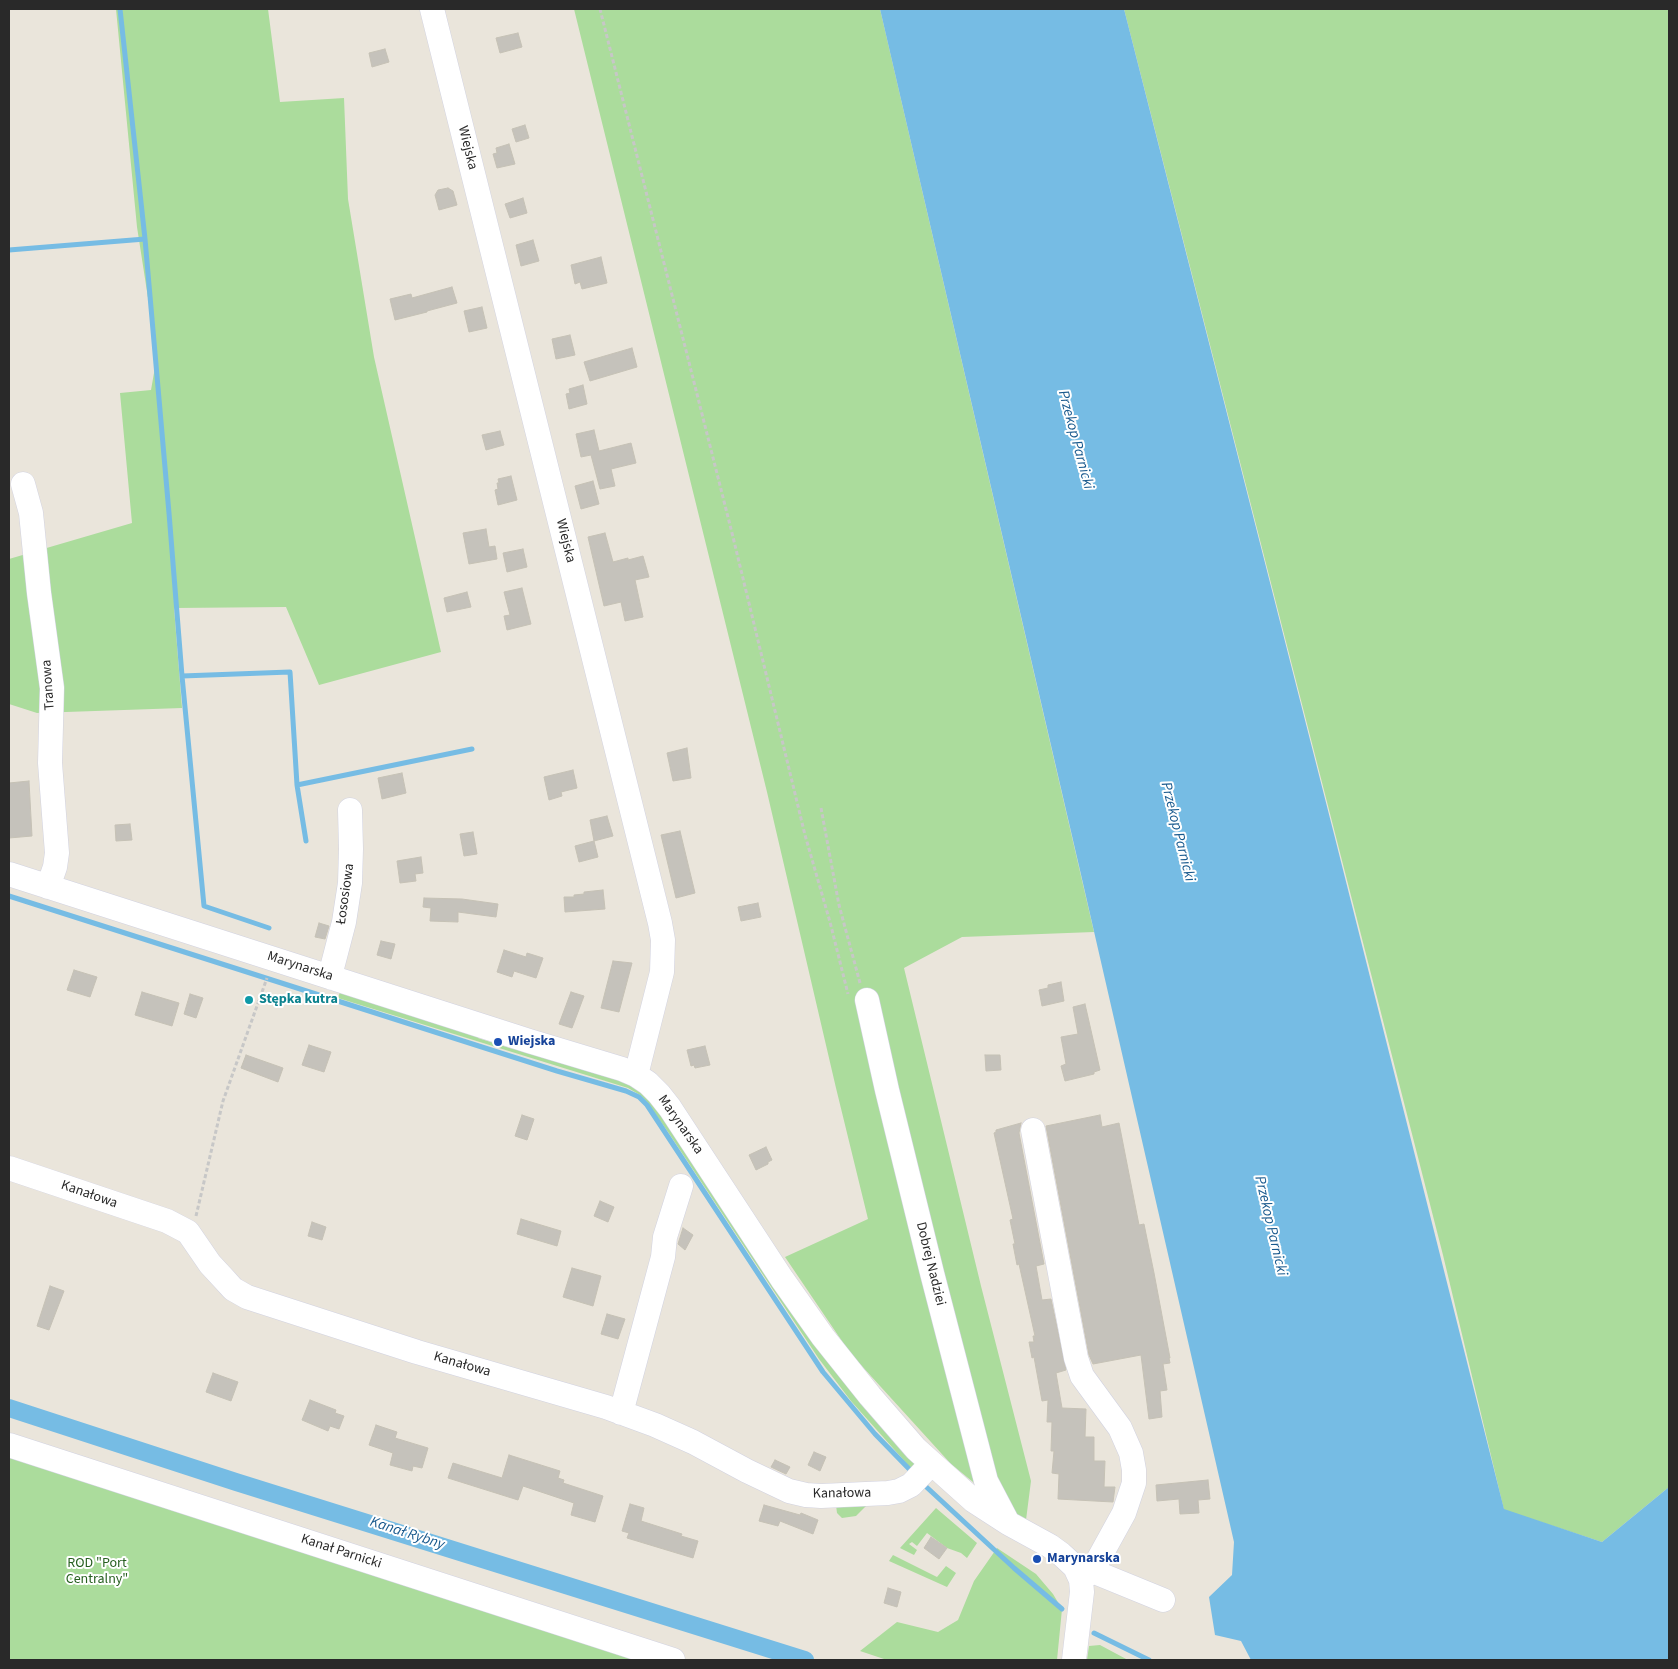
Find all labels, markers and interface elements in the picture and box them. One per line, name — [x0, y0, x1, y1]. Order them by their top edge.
street label: Wiejska — [453, 124, 481, 172]
water label: Przekop Parnicki — [1053, 388, 1097, 492]
street label: Wiejska — [551, 517, 579, 565]
street label: Tranowa — [39, 659, 59, 711]
water label: Przekop Parnicki — [1156, 780, 1198, 884]
street label: Łososiowa — [333, 862, 359, 926]
street label: Marynarska — [265, 948, 335, 986]
place label: Stępka kutra — [259, 992, 338, 1008]
marker: Stępka kutra — [243, 994, 255, 1006]
place label: Wiejska — [508, 1034, 556, 1050]
marker: Wiejska — [492, 1036, 504, 1048]
street label: Marynarska — [654, 1092, 706, 1158]
water label: Przekop Parnicki — [1250, 1174, 1290, 1278]
street label: Kanałowa — [59, 1178, 119, 1212]
street label: Dobrej Nadziei — [912, 1220, 948, 1308]
street label: Kanałowa — [432, 1349, 492, 1381]
street label: Kanałowa — [813, 1485, 871, 1503]
water label: Kanał Rybny — [368, 1514, 446, 1554]
street label: Kanał Parnicki — [298, 1531, 384, 1573]
place label: Marynarska — [1047, 1551, 1120, 1567]
marker: Marynarska — [1031, 1553, 1043, 1565]
park label: ROD "Port Centralny" — [66, 1556, 128, 1588]

